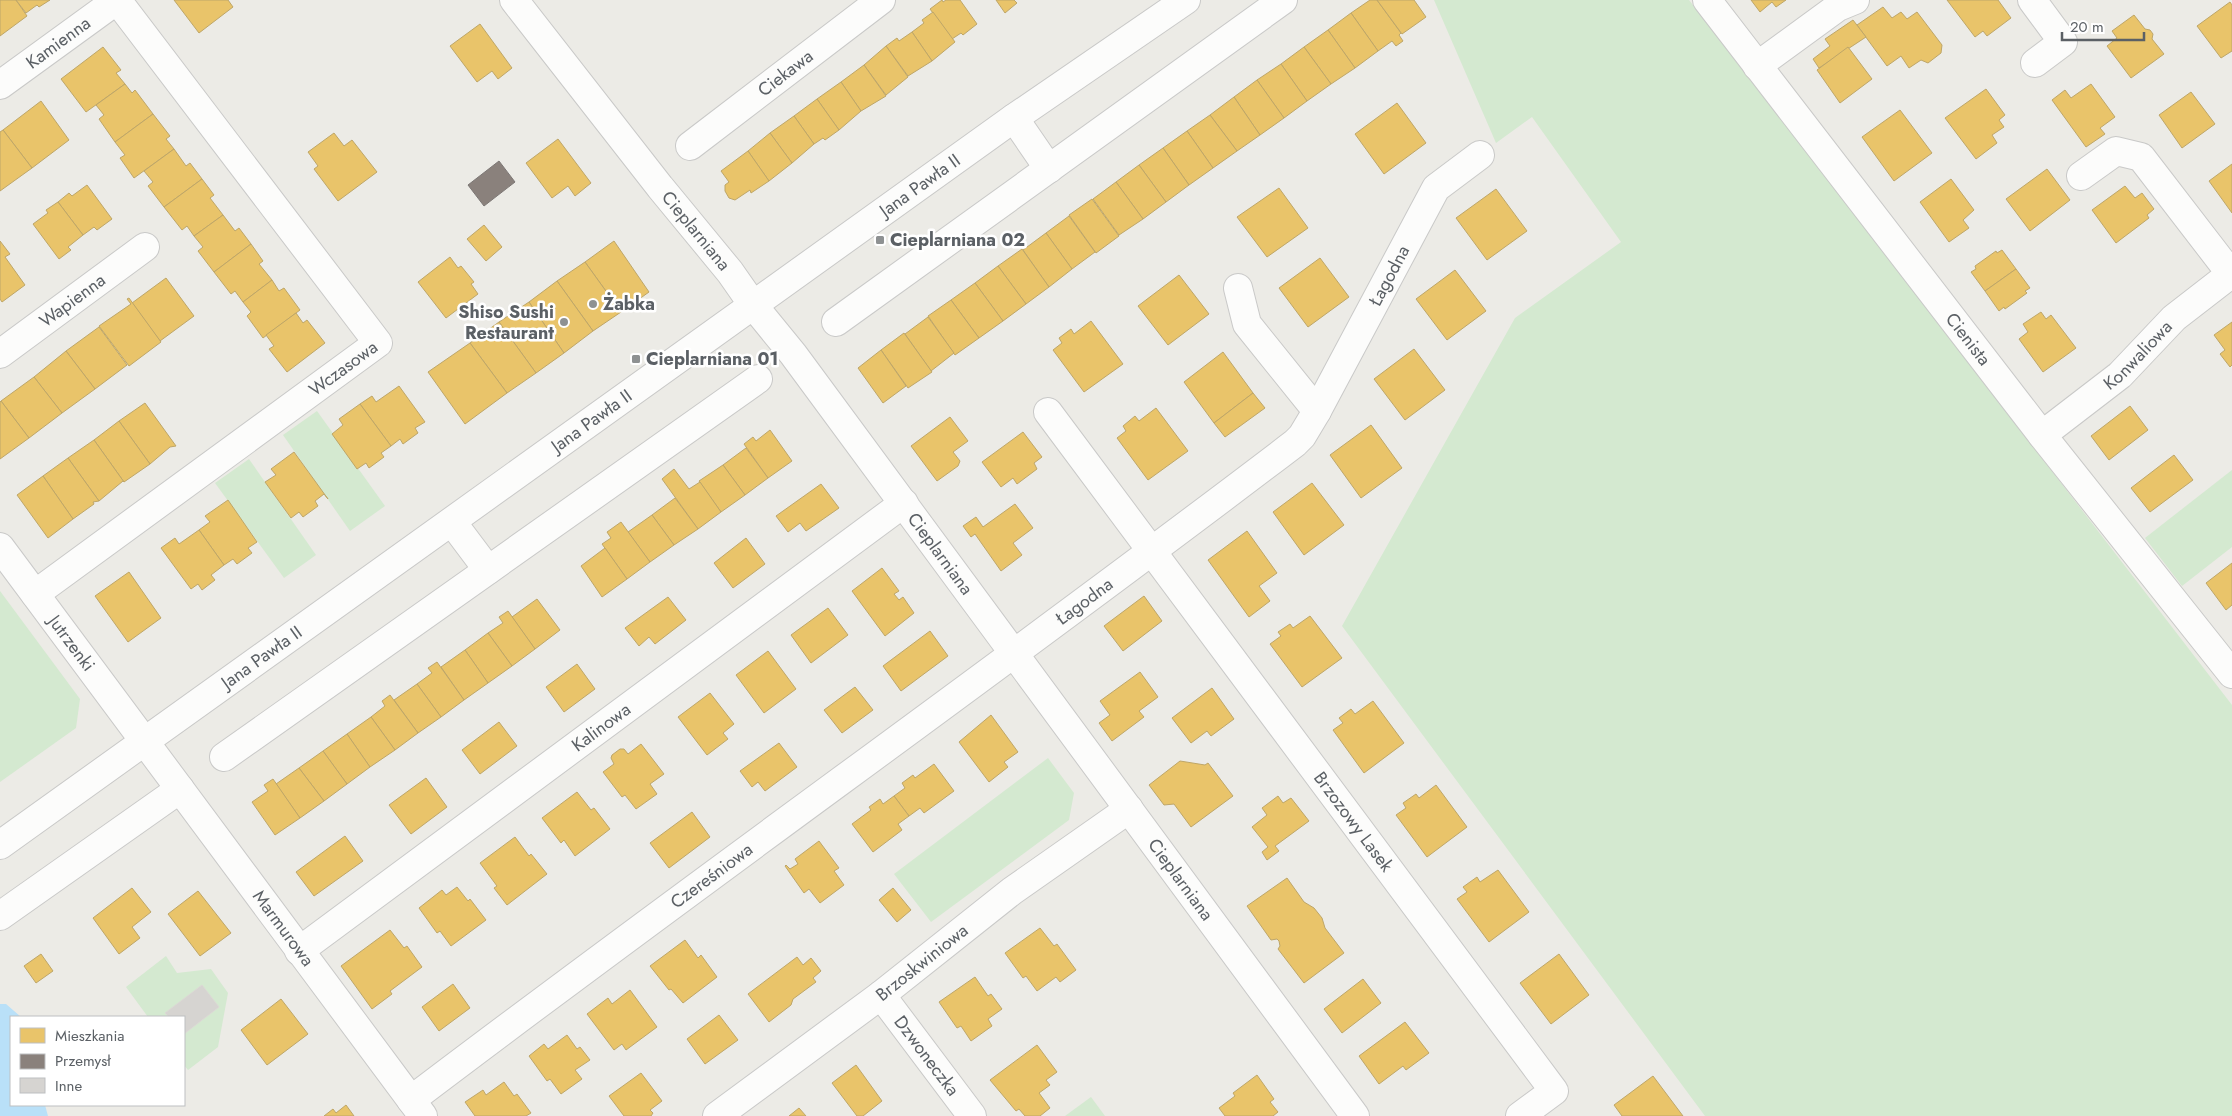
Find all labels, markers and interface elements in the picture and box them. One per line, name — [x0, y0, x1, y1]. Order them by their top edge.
street label: Kamienna — [20, 10, 96, 75]
scale bar — [2062, 10, 2144, 42]
text: 20 m — [2070, 16, 2104, 38]
street label: Ciekawa — [752, 43, 819, 103]
street label: Jana Pawła II — [873, 148, 966, 224]
street label: Cieplarniana — [655, 185, 737, 276]
place label: Cieplarniana 02 — [890, 227, 1025, 253]
marker: Cieplarniana 02 — [874, 234, 886, 246]
street label: Łagodna — [1362, 241, 1416, 311]
street label: Wapienna — [34, 267, 111, 334]
place label: Żabka — [603, 291, 655, 317]
marker: Żabka — [587, 298, 599, 310]
place label: Shiso Sushi Restaurant — [458, 299, 554, 346]
street label: Cienista — [1939, 307, 1997, 371]
street label: Konwaliowa — [2098, 314, 2178, 396]
marker: Shiso Sushi Restaurant — [558, 316, 570, 328]
street label: Wczasowa — [303, 334, 383, 402]
place label: Cieplarniana 01 — [646, 346, 779, 372]
marker: Cieplarniana 01 — [630, 353, 642, 365]
street label: Jana Pawła II — [544, 383, 637, 460]
street label: Cieplarniana — [901, 507, 979, 600]
street label: Łagodna — [1050, 571, 1118, 632]
street label: Jutrzenki — [41, 608, 101, 677]
street label: Jana Pawła II — [214, 619, 307, 696]
street label: Kalinowa — [566, 697, 636, 758]
street label: Brzozowy Lasek — [1307, 766, 1399, 877]
street label: Cieplarniana — [1142, 833, 1220, 926]
street label: Czereśniowa — [665, 837, 758, 915]
street label: Marmurowa — [246, 885, 320, 972]
street label: Brzoskwiniowa — [870, 918, 974, 1007]
street label: Dzwoneczka — [888, 1010, 966, 1101]
legend — [10, 1016, 185, 1106]
text: Mieszkania — [55, 1025, 125, 1047]
text: Przemysł — [55, 1050, 111, 1072]
text: Inne — [55, 1075, 82, 1097]

